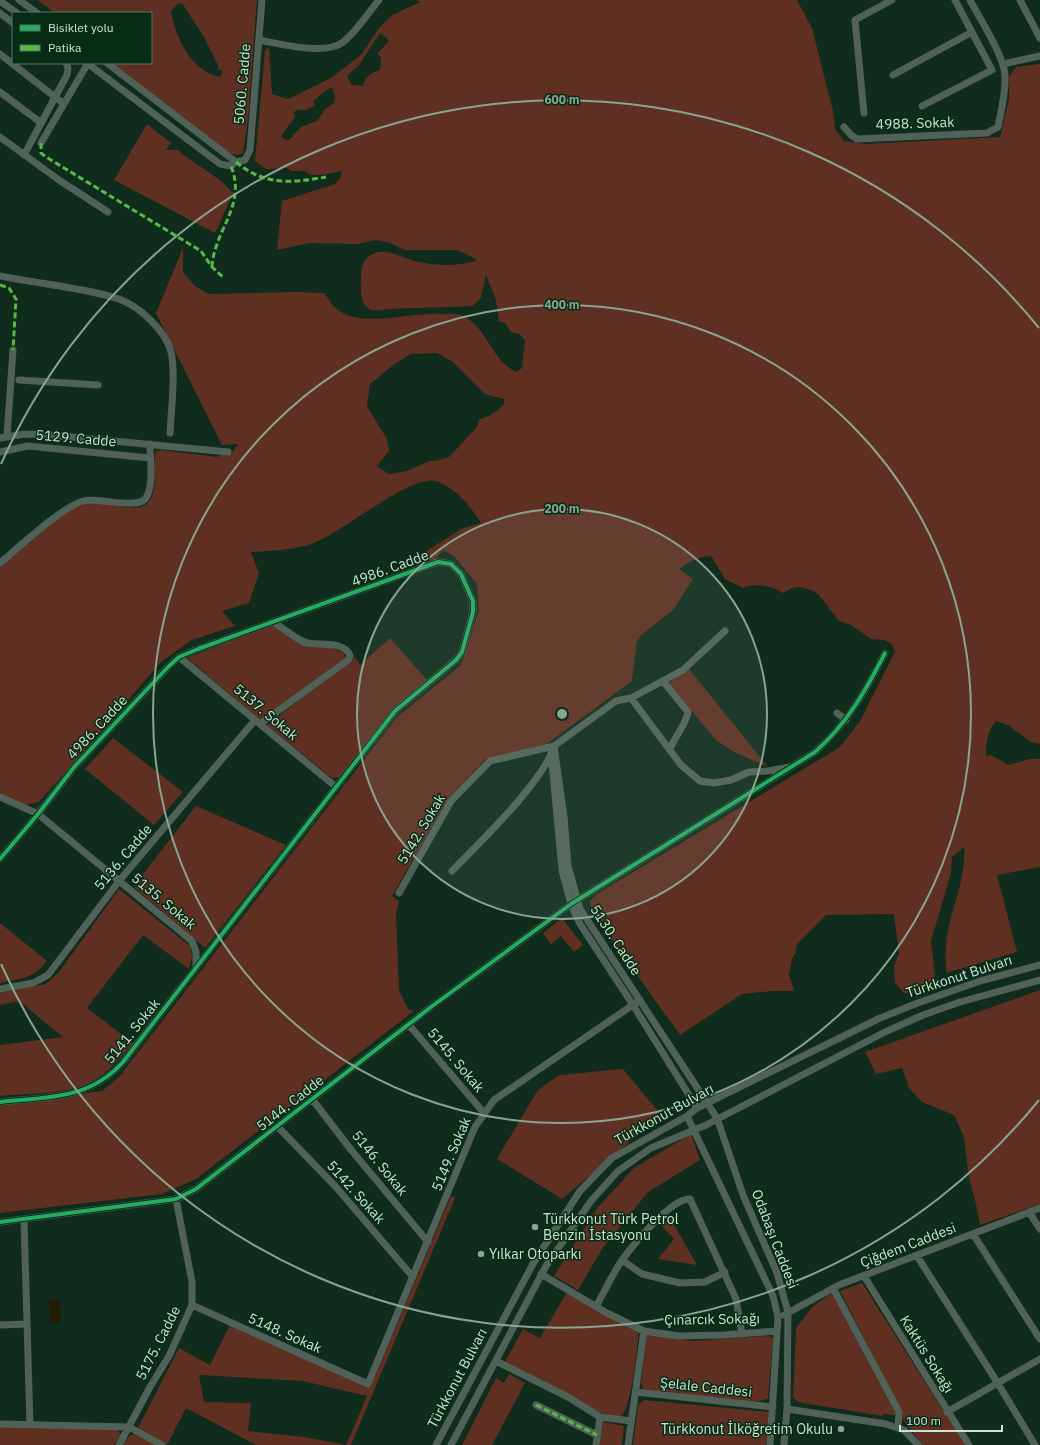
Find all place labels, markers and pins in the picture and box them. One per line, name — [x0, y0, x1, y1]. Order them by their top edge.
centre of rings — [555, 707, 569, 721]
place label: Türkkonut Türk Petrol Benzin İstasyonu — [543, 1210, 679, 1244]
marker: Türkkonut Türk Petrol Benzin İstasyonu — [530, 1222, 540, 1232]
place label: Yılkar Otoparkı — [489, 1245, 582, 1263]
marker: Yılkar Otoparkı — [476, 1249, 486, 1259]
place label: Türkkonut İlköğretim Okulu — [661, 1420, 833, 1438]
marker: Türkkonut İlköğretim Okulu — [836, 1424, 846, 1434]

